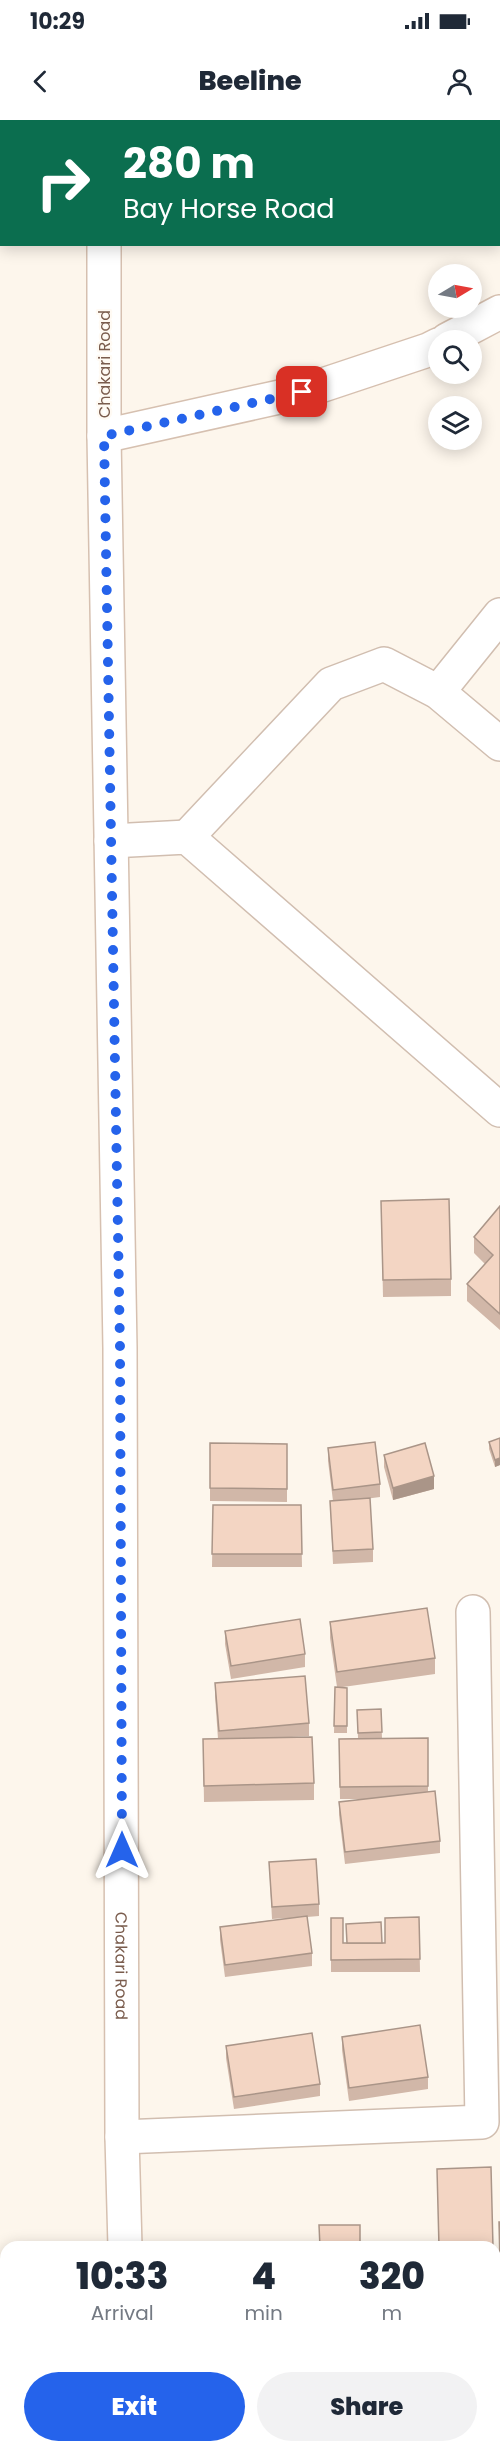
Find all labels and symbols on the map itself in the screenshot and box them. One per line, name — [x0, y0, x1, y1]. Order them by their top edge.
north arrow — [428, 264, 482, 318]
street label: Chakari Road — [93, 310, 116, 418]
pin — [276, 366, 327, 417]
position arrow — [90, 1818, 154, 1882]
street label: Chakari Road — [109, 1912, 133, 2020]

